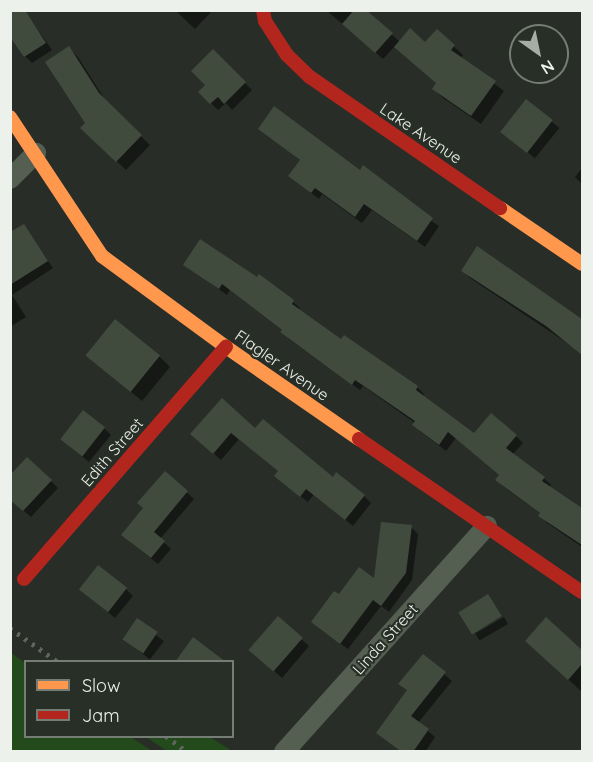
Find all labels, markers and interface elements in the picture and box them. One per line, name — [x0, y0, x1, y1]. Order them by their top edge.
north arrow — [509, 24, 569, 84]
text: N — [537, 56, 558, 79]
street label: Lake Avenue — [376, 99, 466, 167]
street label: Flagler Avenue — [231, 326, 333, 404]
street label: Edith Street — [77, 414, 147, 490]
street label: Linda Street — [348, 600, 422, 678]
legend — [24, 660, 234, 738]
text: Slow — [82, 674, 120, 697]
text: Jam — [82, 704, 120, 727]

